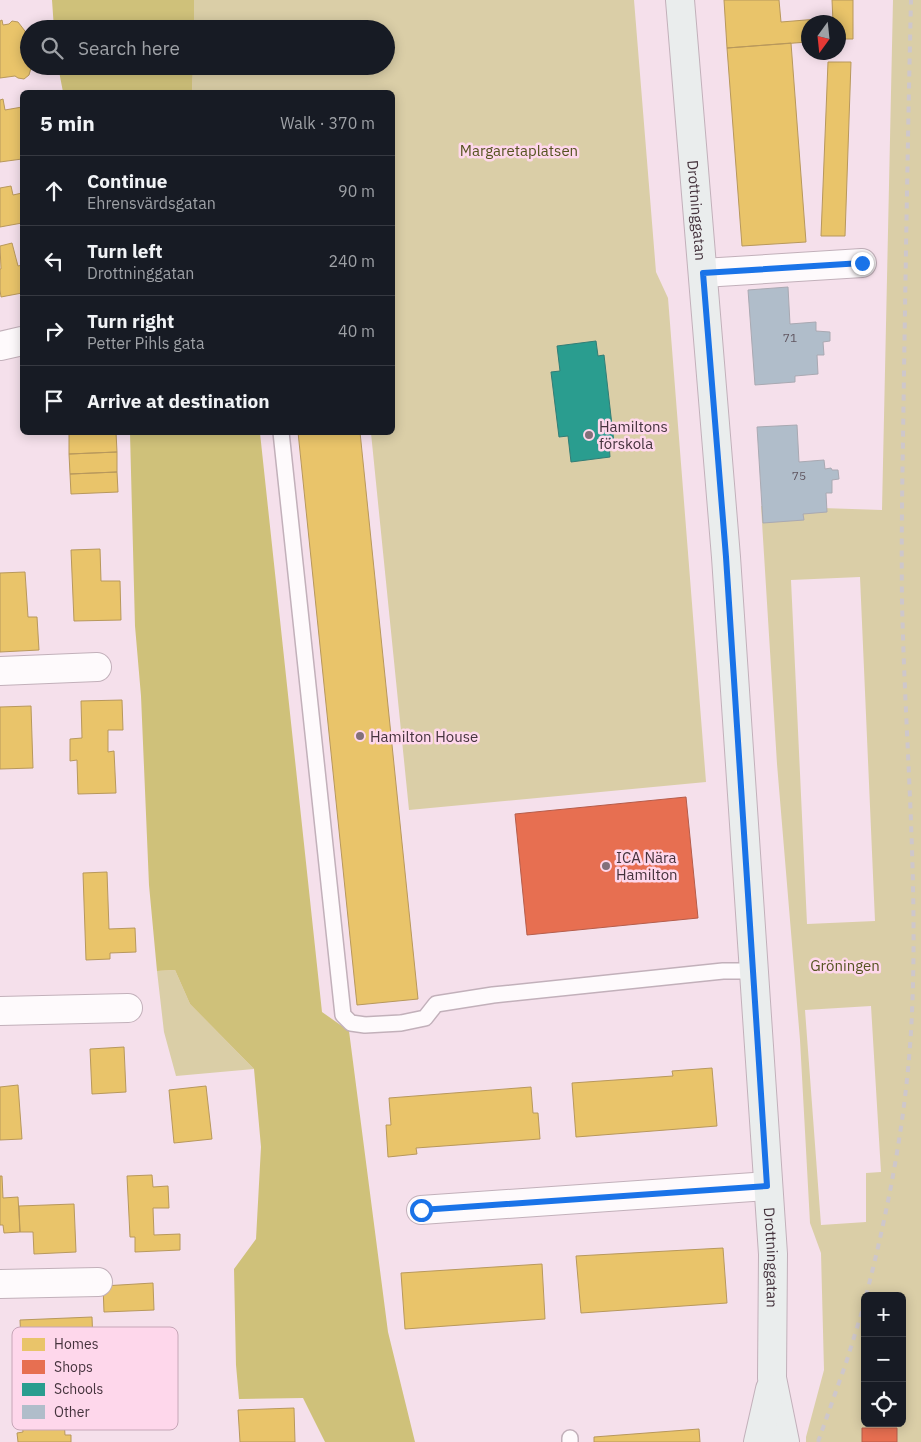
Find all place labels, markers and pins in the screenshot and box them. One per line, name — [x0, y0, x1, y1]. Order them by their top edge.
place label: Hamiltons förskola — [599, 417, 668, 453]
marker: Hamiltons förskola — [583, 429, 595, 441]
place label: Hamilton House — [370, 727, 478, 746]
marker: Hamilton House — [354, 730, 366, 742]
place label: ICA Nära Hamilton — [616, 848, 678, 884]
marker: ICA Nära Hamilton — [600, 860, 612, 872]

